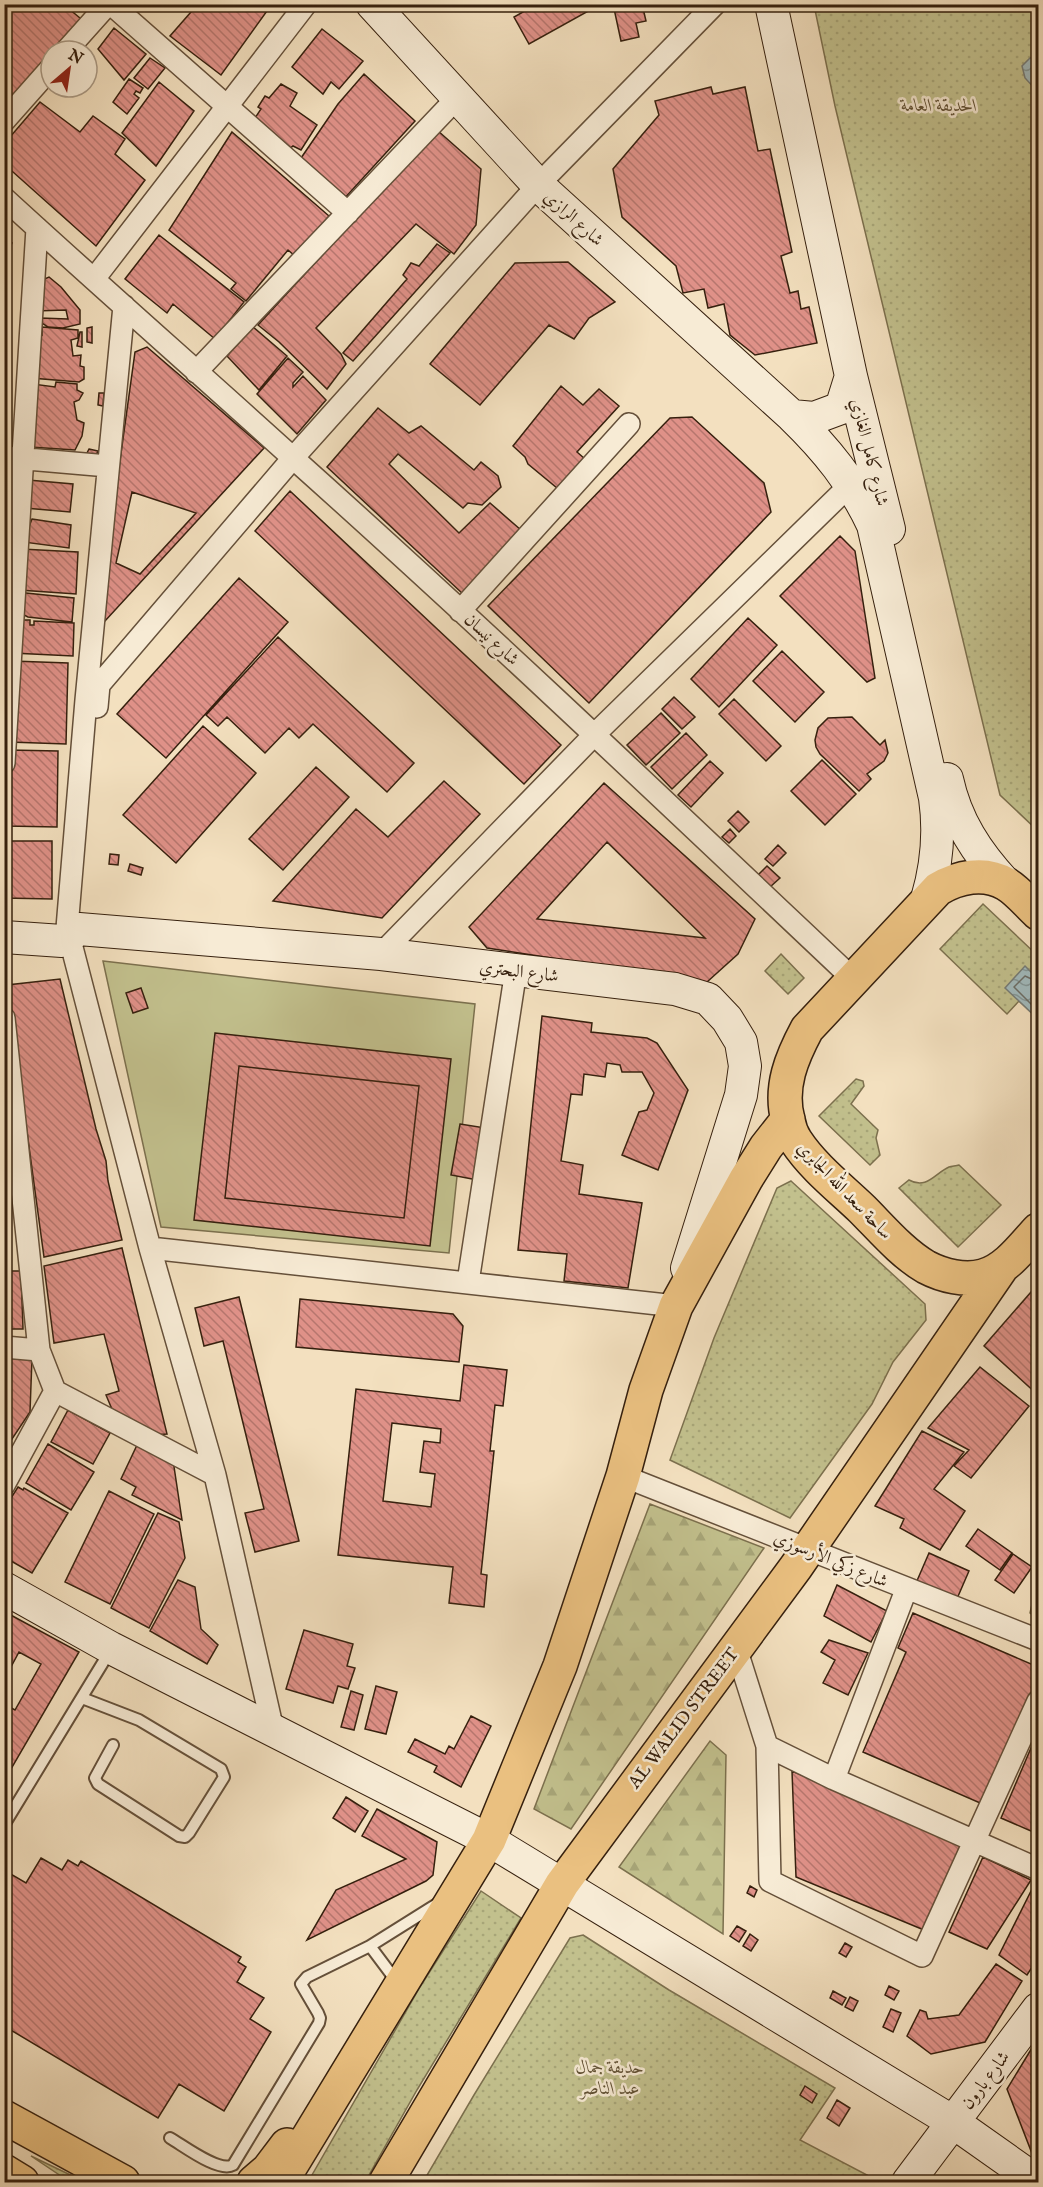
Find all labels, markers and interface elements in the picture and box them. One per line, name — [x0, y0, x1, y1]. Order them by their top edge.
north arrow — [39, 39, 99, 99]
text: N — [64, 45, 86, 70]
park label: الحديقة العامة — [899, 95, 977, 118]
street label: شارع الرازي — [537, 186, 608, 254]
street label: شارع كامل الغازي — [842, 396, 893, 509]
street label: شارع نيسان — [457, 609, 523, 673]
street label: شارع البحتري — [478, 956, 560, 991]
street label: ساحة سعد الله الجابري — [790, 1134, 900, 1246]
street label: شارع زكي الأرسوزي — [769, 1524, 892, 1596]
street label: AL WALID STREET — [623, 1644, 745, 1795]
street label: شارع بارون — [957, 2047, 1017, 2116]
park label: حديقة جمال عبد الناصر — [576, 2057, 644, 2101]

